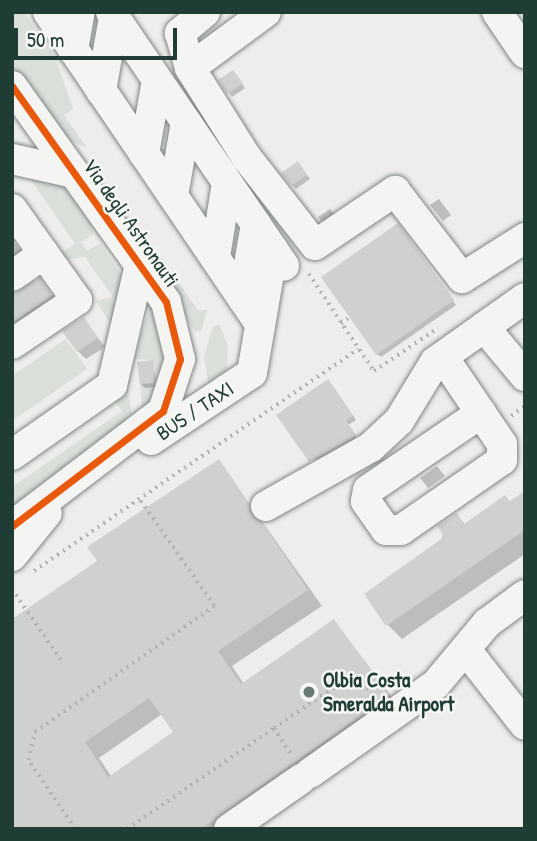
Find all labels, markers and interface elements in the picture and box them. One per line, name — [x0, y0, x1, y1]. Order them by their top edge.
scale bar — [18, 14, 180, 58]
text: 50 m — [27, 25, 64, 54]
street label: Via degli Astronauti — [77, 154, 185, 292]
street label: BUS / TAXI — [151, 376, 239, 446]
place label: Olbia Costa Smeralda Airport — [323, 667, 454, 717]
marker: Olbia Costa Smeralda Airport — [301, 684, 317, 700]

